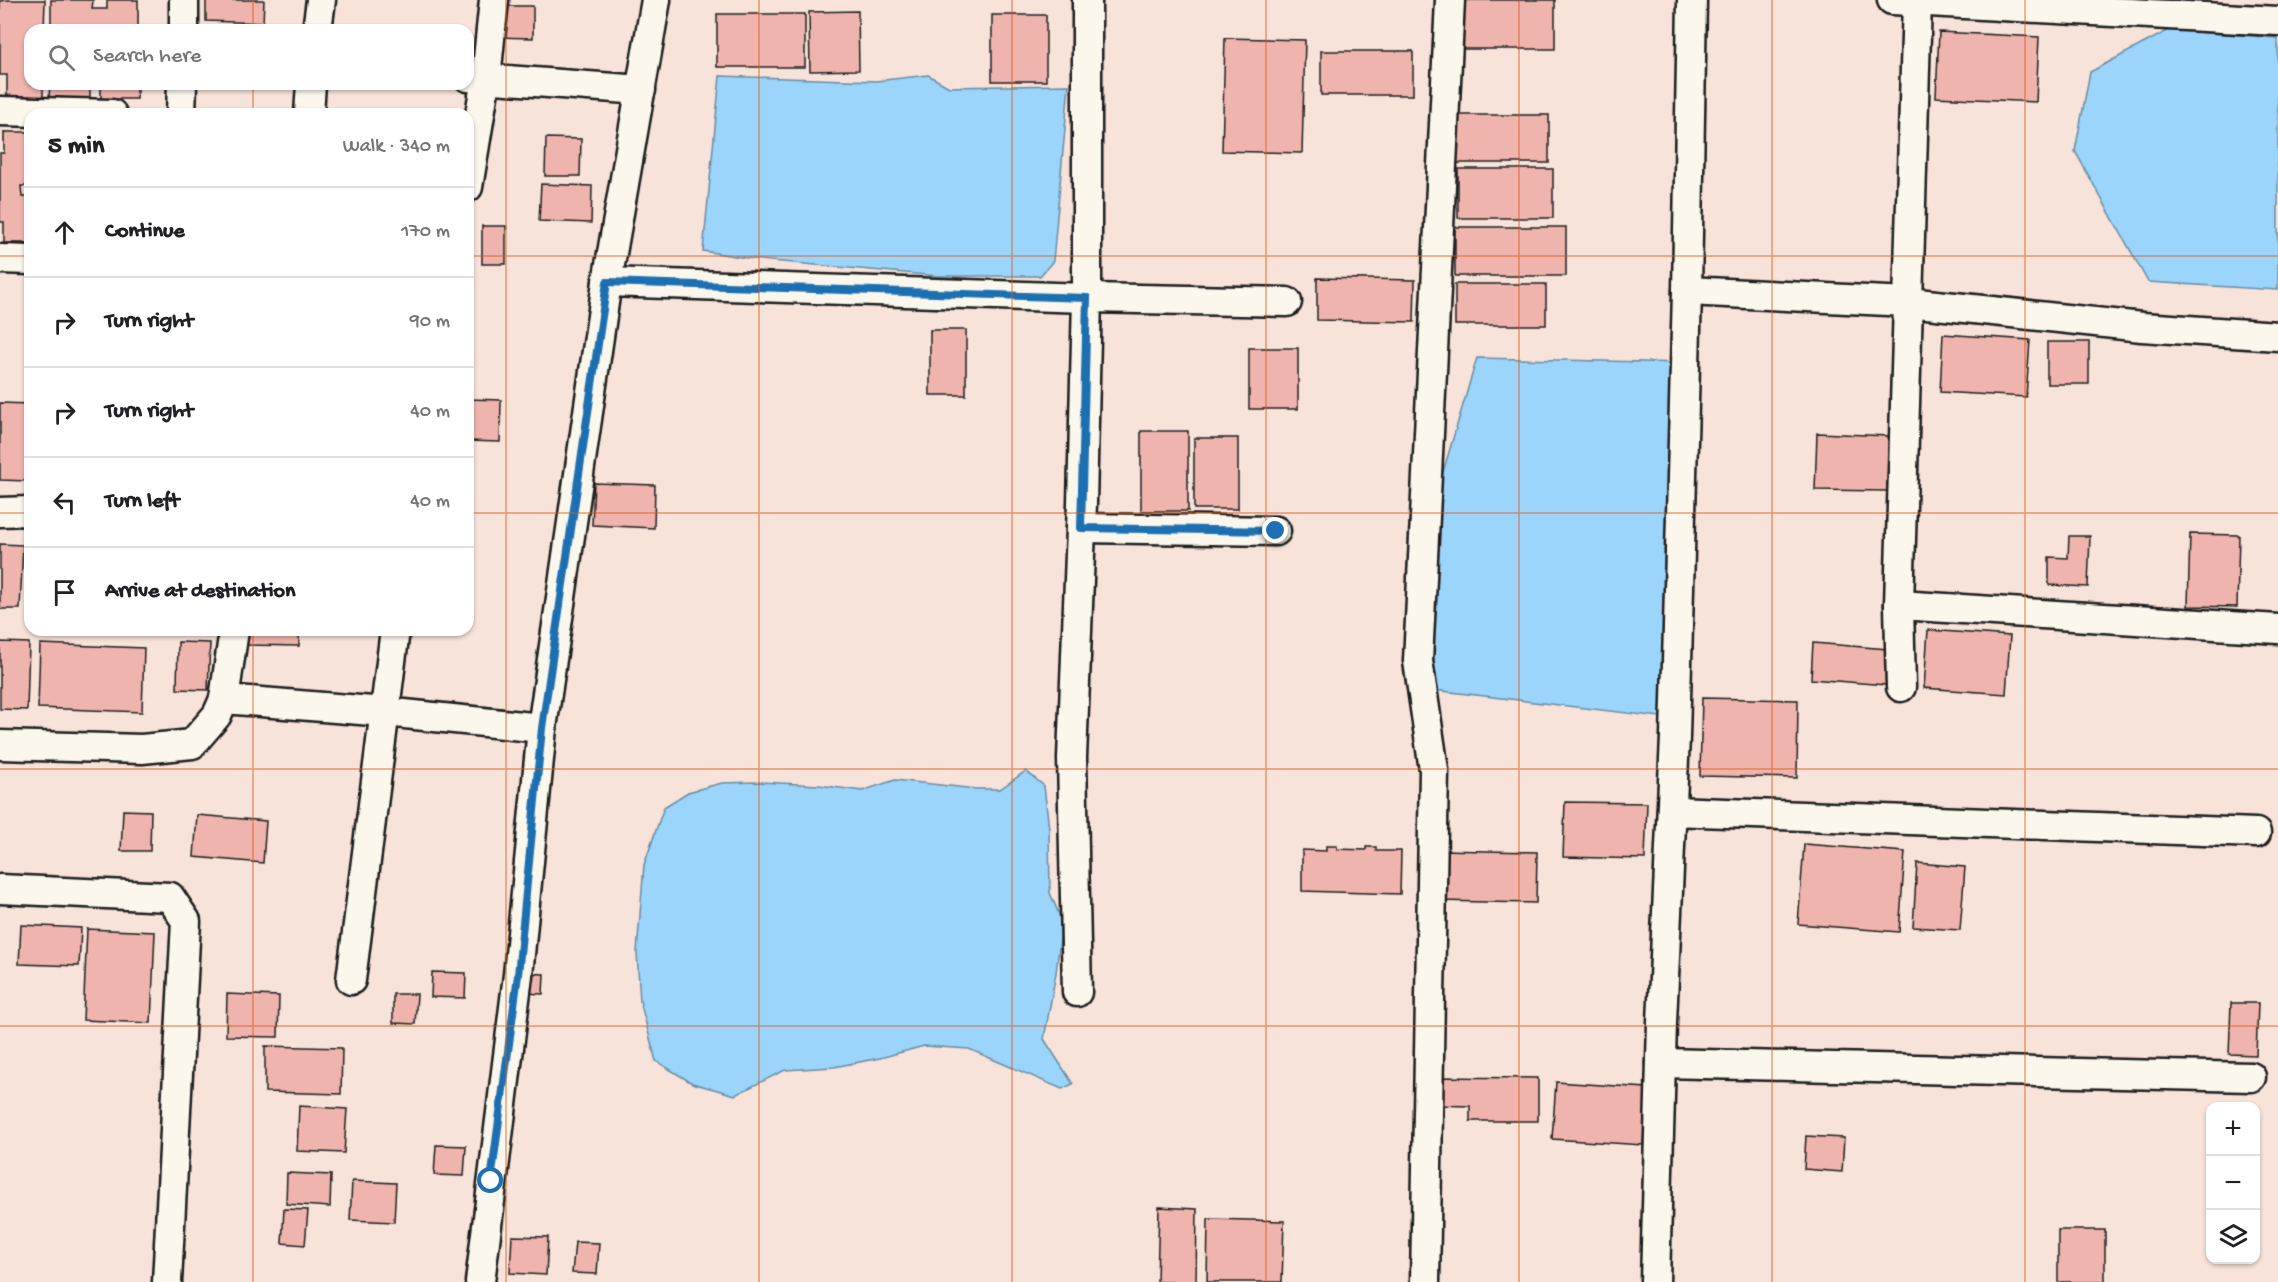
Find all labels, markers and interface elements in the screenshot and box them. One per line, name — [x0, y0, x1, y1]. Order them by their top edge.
search box — [24, 24, 474, 90]
icon: search — [45, 41, 78, 74]
text: Search here — [93, 44, 201, 70]
text: 5 min — [48, 132, 104, 163]
text: Walk · 340 m — [343, 136, 450, 159]
icon: ahead — [48, 216, 81, 249]
text: Continue — [105, 219, 185, 245]
text: 170 m — [401, 221, 450, 244]
icon: right — [48, 306, 81, 339]
text: Turn right — [105, 309, 193, 335]
text: 90 m — [410, 311, 450, 334]
icon: right — [48, 396, 81, 429]
text: Turn right — [105, 399, 193, 425]
text: 40 m — [410, 401, 450, 424]
icon: left — [48, 486, 81, 519]
text: Turn left — [105, 489, 179, 515]
text: 40 m — [410, 491, 450, 514]
route end — [1262, 517, 1288, 543]
icon: arrive — [48, 576, 81, 609]
text: Arrive at destination — [105, 579, 295, 605]
map controls — [2206, 1102, 2260, 1264]
button: + — [2206, 1102, 2260, 1156]
button: − — [2206, 1156, 2260, 1210]
route start — [477, 1167, 503, 1193]
button: layers — [2206, 1210, 2260, 1264]

